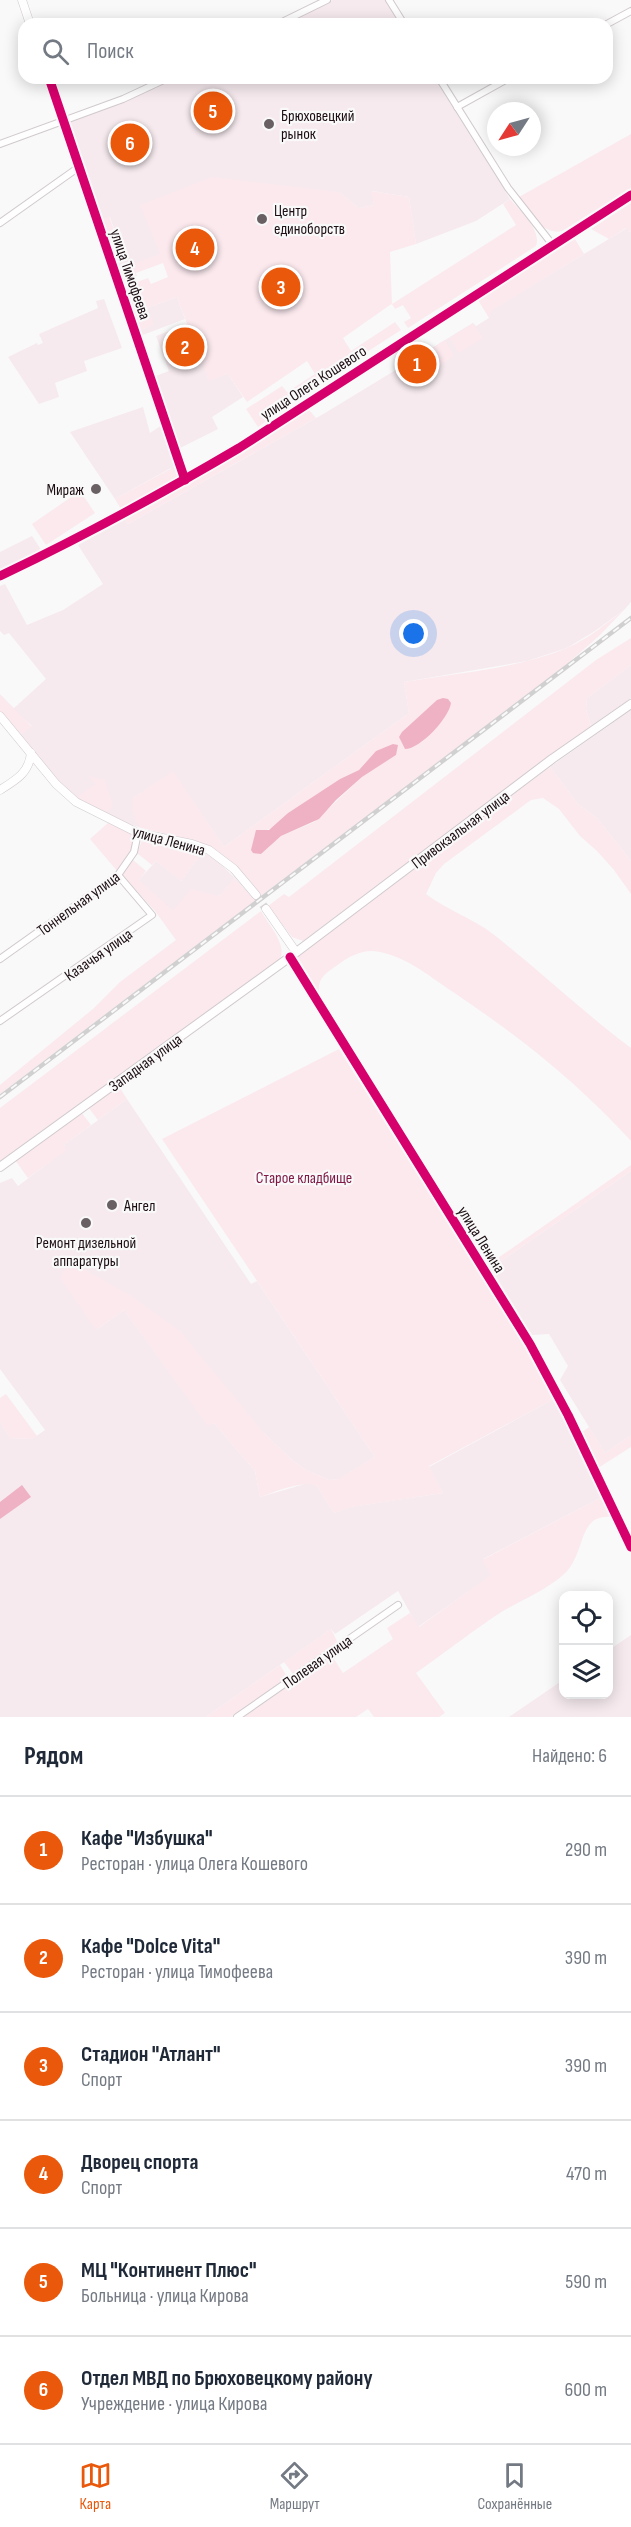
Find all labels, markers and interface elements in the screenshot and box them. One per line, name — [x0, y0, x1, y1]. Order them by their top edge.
search box — [18, 18, 613, 84]
icon: search — [39, 35, 72, 68]
text: Поиск — [87, 38, 133, 65]
pin: 5 — [194, 88, 232, 134]
north arrow — [487, 102, 541, 156]
place label: Брюховецкий рынок — [281, 107, 354, 144]
marker: Брюховецкий рынок — [262, 117, 276, 131]
pin: 6 — [110, 120, 150, 166]
place label: Центр единоборств — [274, 202, 345, 239]
marker: Центр единоборств — [255, 212, 269, 226]
pin: 4 — [176, 226, 214, 270]
street label: улица Тимофеева — [105, 227, 154, 322]
pin: 3 — [262, 264, 300, 310]
pin: 2 — [166, 324, 204, 370]
street label: улица Олега Кошевого — [257, 342, 370, 425]
pin: 1 — [398, 342, 436, 386]
place label: Мираж — [46, 481, 84, 500]
marker: Мираж — [89, 482, 103, 496]
your location — [399, 619, 428, 648]
street label: Привокзальная улица — [408, 787, 514, 873]
street label: улица Ленина — [130, 823, 207, 860]
street label: Тоннельная улица — [34, 868, 124, 941]
street label: Казачья улица — [61, 925, 136, 986]
street label: Западная улица — [105, 1030, 186, 1096]
park label: Старое кладбище — [256, 1169, 352, 1188]
place label: Ангел — [123, 1197, 156, 1216]
marker: Ангел — [105, 1198, 119, 1212]
street label: улица Ленина — [453, 1203, 509, 1277]
marker: Ремонт дизельной аппаратуры — [79, 1216, 93, 1230]
place label: Ремонт дизельной аппаратуры — [36, 1234, 136, 1271]
map controls — [559, 1591, 613, 1699]
button: locate — [559, 1591, 613, 1645]
street label: Полевая улица — [279, 1631, 356, 1693]
button: layers — [559, 1645, 613, 1699]
text: Рядом — [24, 1741, 83, 1772]
text: Найдено: 6 — [532, 1744, 607, 1768]
text: Кафе "Избушка" — [81, 1825, 213, 1852]
text: 1 — [40, 1838, 47, 1862]
text: 290 m — [565, 1838, 607, 1862]
text: Ресторан · улица Олега Кошевого — [81, 1852, 308, 1876]
text: Кафе "Dolce Vita" — [81, 1933, 220, 1960]
text: 2 — [39, 1946, 48, 1970]
text: 390 m — [565, 1946, 607, 1970]
text: Ресторан · улица Тимофеева — [81, 1960, 273, 1984]
text: Стадион "Атлант" — [81, 2041, 221, 2068]
text: 3 — [39, 2054, 48, 2078]
text: 390 m — [565, 2054, 607, 2078]
text: Спорт — [81, 2068, 122, 2092]
text: Дворец спорта — [81, 2149, 198, 2176]
text: 4 — [39, 2162, 48, 2186]
text: 470 m — [566, 2162, 607, 2186]
text: Спорт — [81, 2176, 122, 2200]
text: МЦ "Континент Плюс" — [81, 2257, 257, 2284]
text: 5 — [39, 2270, 48, 2294]
text: 590 m — [565, 2270, 607, 2294]
text: Больница · улица Кирова — [81, 2284, 249, 2308]
text: Отдел МВД по Брюховецкому району — [81, 2365, 373, 2392]
text: 6 — [39, 2378, 48, 2402]
text: 600 m — [564, 2378, 607, 2402]
text: Учреждение · улица Кирова — [81, 2392, 267, 2416]
tab: Карта — [79, 2459, 112, 2514]
tab: Маршрут — [270, 2459, 320, 2514]
tab: Сохранённые — [477, 2459, 552, 2514]

